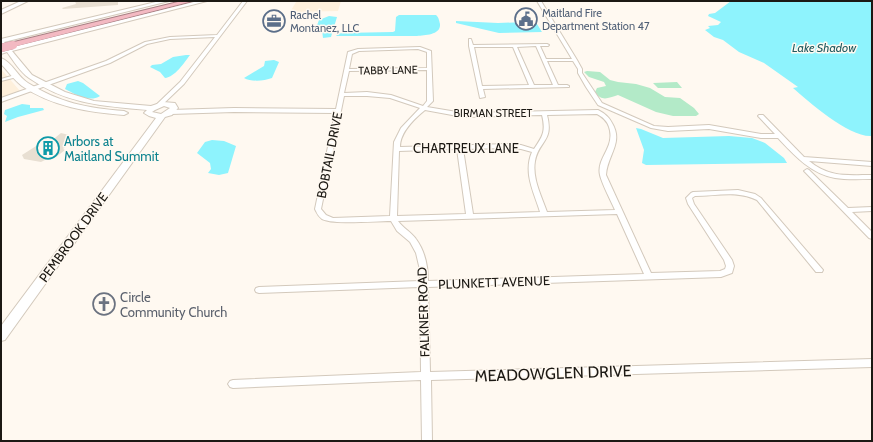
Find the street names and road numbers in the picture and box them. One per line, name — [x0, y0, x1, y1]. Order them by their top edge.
street label: TABBY LANE — [358, 62, 418, 78]
street label: BIRMAN STREET — [454, 106, 533, 120]
street label: BOBTAIL DRIVE — [313, 110, 345, 200]
street label: CHARTREUX LANE — [413, 140, 519, 156]
street label: PEMBROOK DRIVE — [35, 189, 111, 285]
street label: FALKNER ROAD — [413, 267, 433, 357]
street label: PLUNKETT AVENUE — [438, 272, 550, 292]
street label: MEADOWGLEN DRIVE — [474, 361, 632, 386]

